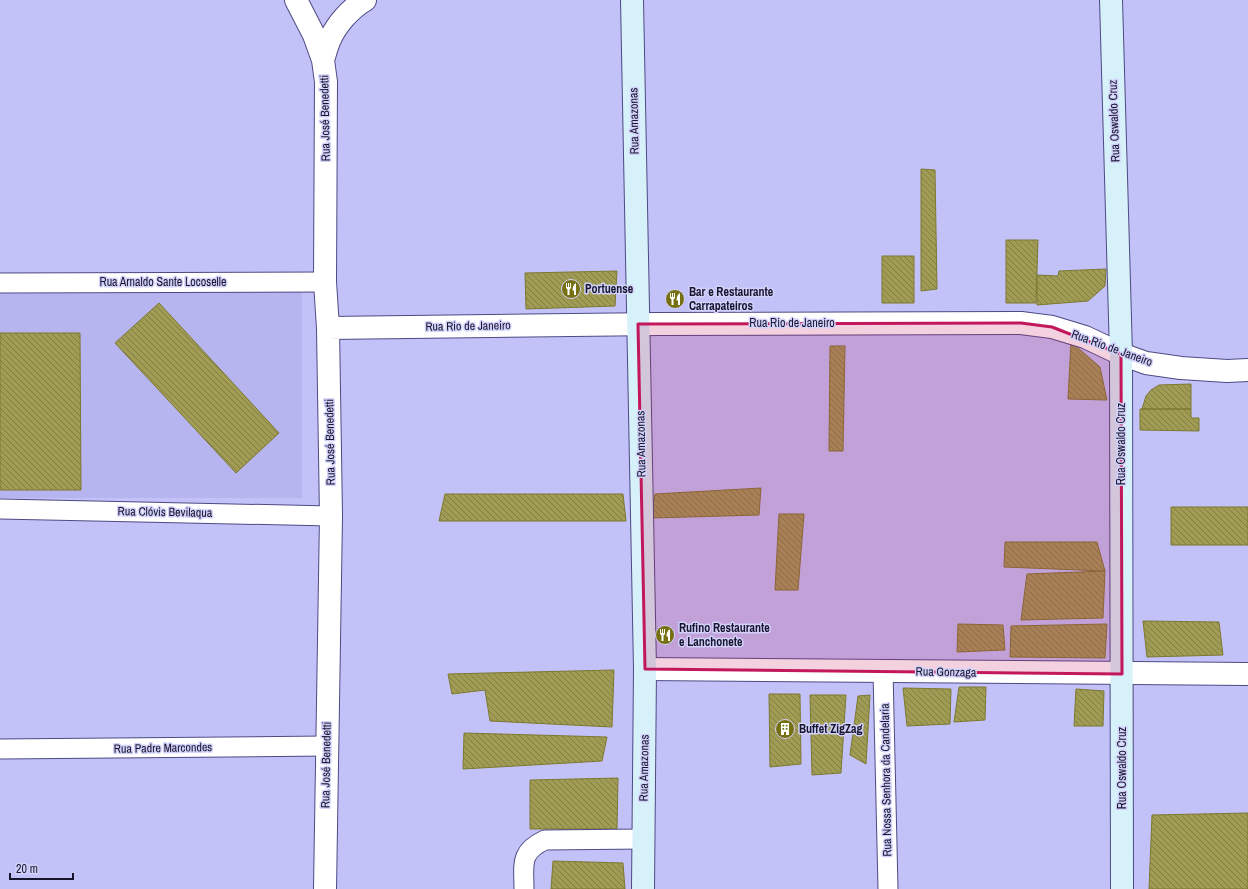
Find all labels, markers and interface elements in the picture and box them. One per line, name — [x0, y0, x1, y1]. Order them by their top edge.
street label: Rua José Benedetti — [316, 75, 334, 161]
street label: Rua Oswaldo Cruz — [1105, 79, 1123, 163]
street label: Rua Amazonas — [625, 87, 643, 155]
street label: Rua Arnaldo Sante Locoselle — [100, 274, 226, 290]
restaurant icon: Portuense — [560, 278, 582, 300]
place label: Portuense — [585, 281, 634, 297]
place label: Bar e Restaurante Carrapateiros — [689, 284, 774, 314]
restaurant icon: Bar e Restaurante Carrapateiros — [664, 288, 686, 310]
street label: Rua Rio de Janeiro — [749, 315, 835, 331]
street label: Rua Rio de Janeiro — [425, 317, 511, 335]
street label: Rua Rio de Janeiro — [1069, 326, 1155, 370]
street label: Rua José Benedetti — [321, 399, 339, 485]
street label: Rua Oswaldo Cruz — [1113, 403, 1129, 485]
street label: Rua Amazonas — [632, 410, 650, 478]
street label: Rua Clóvis Bevilaqua — [118, 503, 213, 521]
place label: Rufino Restaurante e Lanchonete — [679, 620, 770, 650]
restaurant icon: Rufino Restaurante e Lanchonete — [654, 624, 676, 646]
street label: Rua Gonzaga — [915, 663, 977, 681]
street label: Rua Nossa Senhora da Candelaria — [877, 703, 895, 857]
building icon: Buffet ZigZag — [774, 718, 796, 740]
place label: Buffet ZigZag — [799, 721, 862, 737]
street label: Rua José Benedetti — [317, 722, 335, 808]
street label: Rua Oswaldo Cruz — [1114, 727, 1130, 809]
street label: Rua Amazonas — [635, 734, 653, 802]
street label: Rua Padre Marcondes — [114, 739, 212, 757]
scale bar — [10, 855, 73, 881]
text: 20 m — [16, 861, 38, 877]

